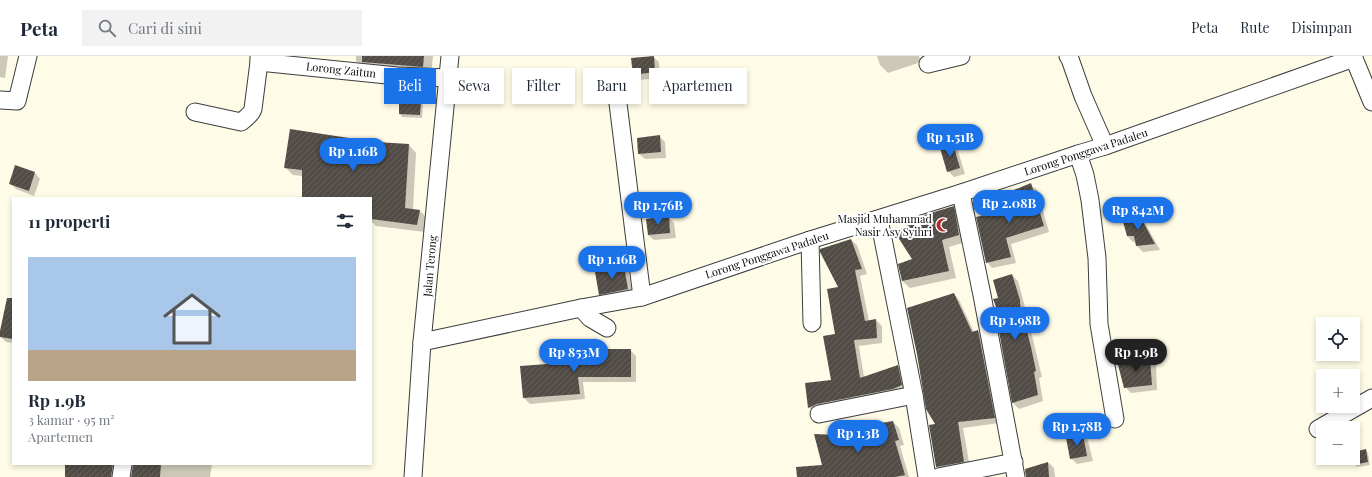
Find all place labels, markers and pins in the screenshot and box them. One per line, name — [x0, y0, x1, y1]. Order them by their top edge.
pin: Rp 1.51B — [909, 124, 991, 158]
pin: Rp 1.16B — [312, 138, 394, 172]
pin: Rp 2.08B — [968, 190, 1050, 224]
pin: Rp 1.76B — [617, 192, 699, 226]
pin: Rp 842M — [1101, 197, 1175, 231]
place label: Masjid Muhammad Nasir Asy Syihri — [838, 211, 933, 239]
mosque icon: Masjid Muhammad Nasir Asy Syihri — [935, 217, 951, 233]
pin: Rp 1.16B — [571, 246, 653, 280]
pin: Rp 1.98B — [974, 307, 1056, 341]
pin: Rp 853M — [537, 339, 611, 373]
pin: Rp 1.9B — [1099, 339, 1173, 373]
pin: Rp 1.78B — [1036, 413, 1118, 447]
pin: Rp 1.3B — [821, 420, 895, 454]

